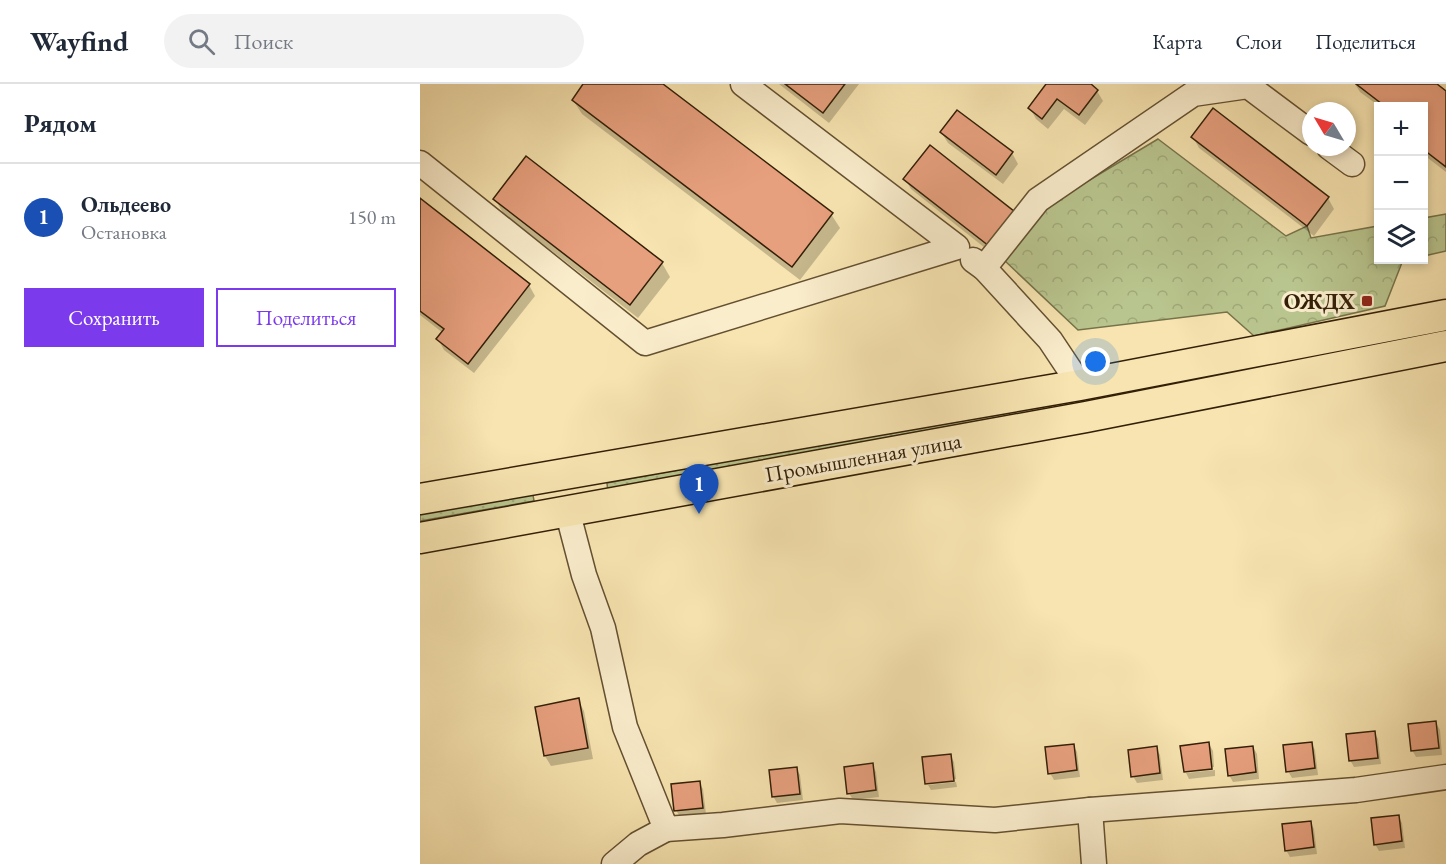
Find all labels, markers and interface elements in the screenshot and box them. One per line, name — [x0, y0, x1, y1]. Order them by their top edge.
search box — [164, 14, 584, 68]
text: Wayfind — [30, 23, 128, 59]
icon: search — [185, 25, 218, 58]
text: Поиск — [233, 27, 293, 56]
text: Карта — [1152, 28, 1202, 55]
text: Слои — [1235, 28, 1282, 55]
text: Поделиться — [1315, 28, 1416, 55]
north arrow — [1302, 102, 1356, 156]
map controls — [1374, 102, 1428, 264]
button: + — [1374, 102, 1428, 156]
text: Рядом — [24, 106, 97, 140]
button: − — [1374, 156, 1428, 210]
text: Ольдеево — [81, 190, 171, 219]
text: 1 — [38, 204, 49, 230]
text: 150 m — [348, 204, 396, 230]
button: layers — [1374, 210, 1428, 264]
text: Остановка — [81, 219, 167, 245]
place label: ОЖДХ — [1284, 287, 1355, 316]
button: Сохранить — [24, 288, 204, 347]
button: Поделиться — [216, 288, 396, 347]
marker: ОЖДХ — [1360, 294, 1374, 308]
your location — [1081, 347, 1110, 376]
street label: Промышленная улица — [762, 426, 964, 489]
pin: 1 — [680, 464, 718, 514]

